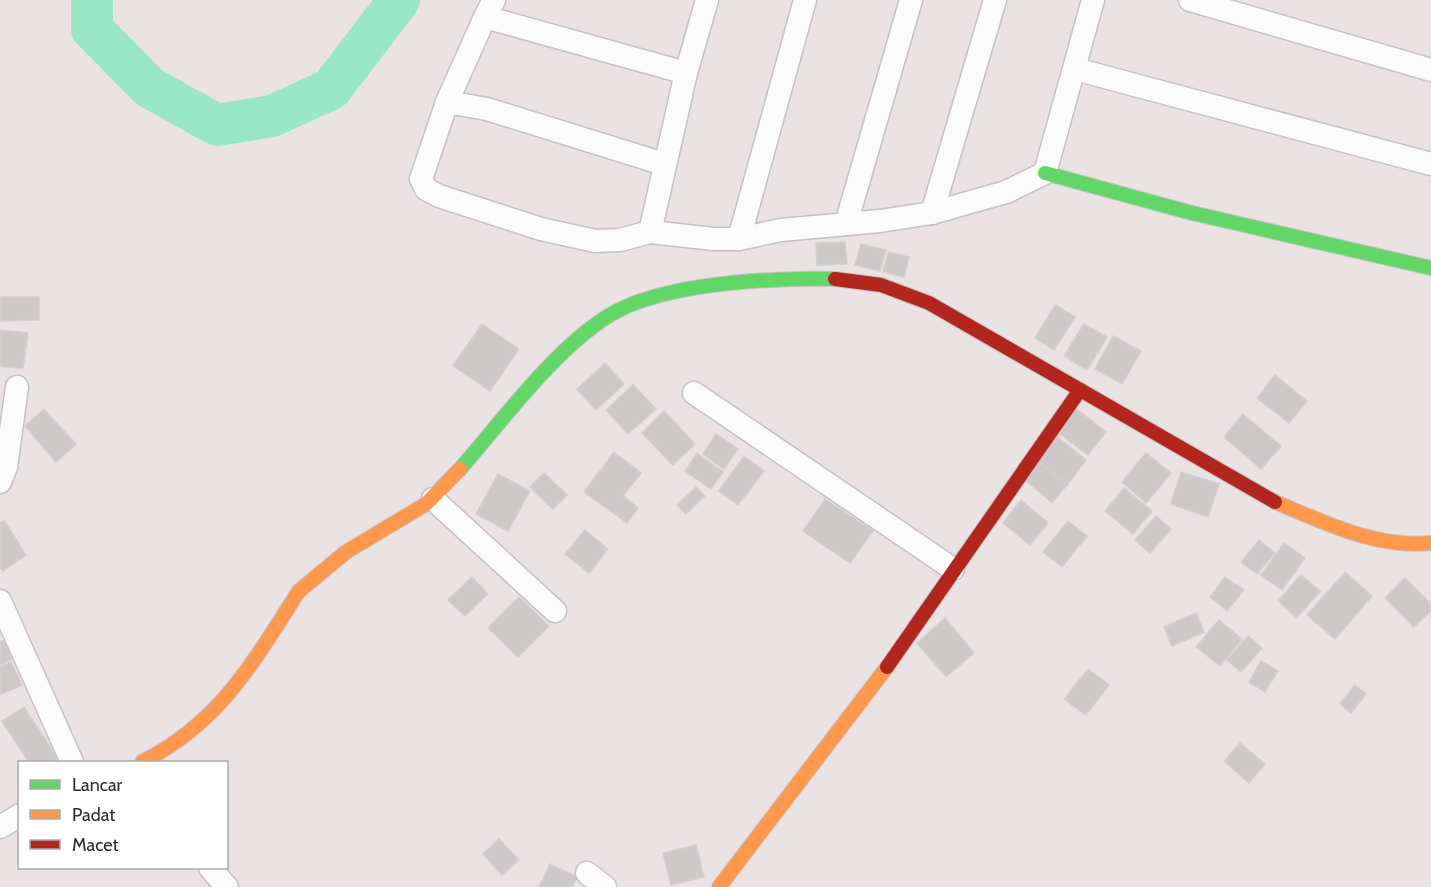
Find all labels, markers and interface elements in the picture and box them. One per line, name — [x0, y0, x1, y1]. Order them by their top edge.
legend — [18, 761, 228, 869]
text: Lancar — [72, 774, 123, 796]
text: Padat — [72, 804, 115, 826]
text: Macet — [72, 834, 118, 856]

